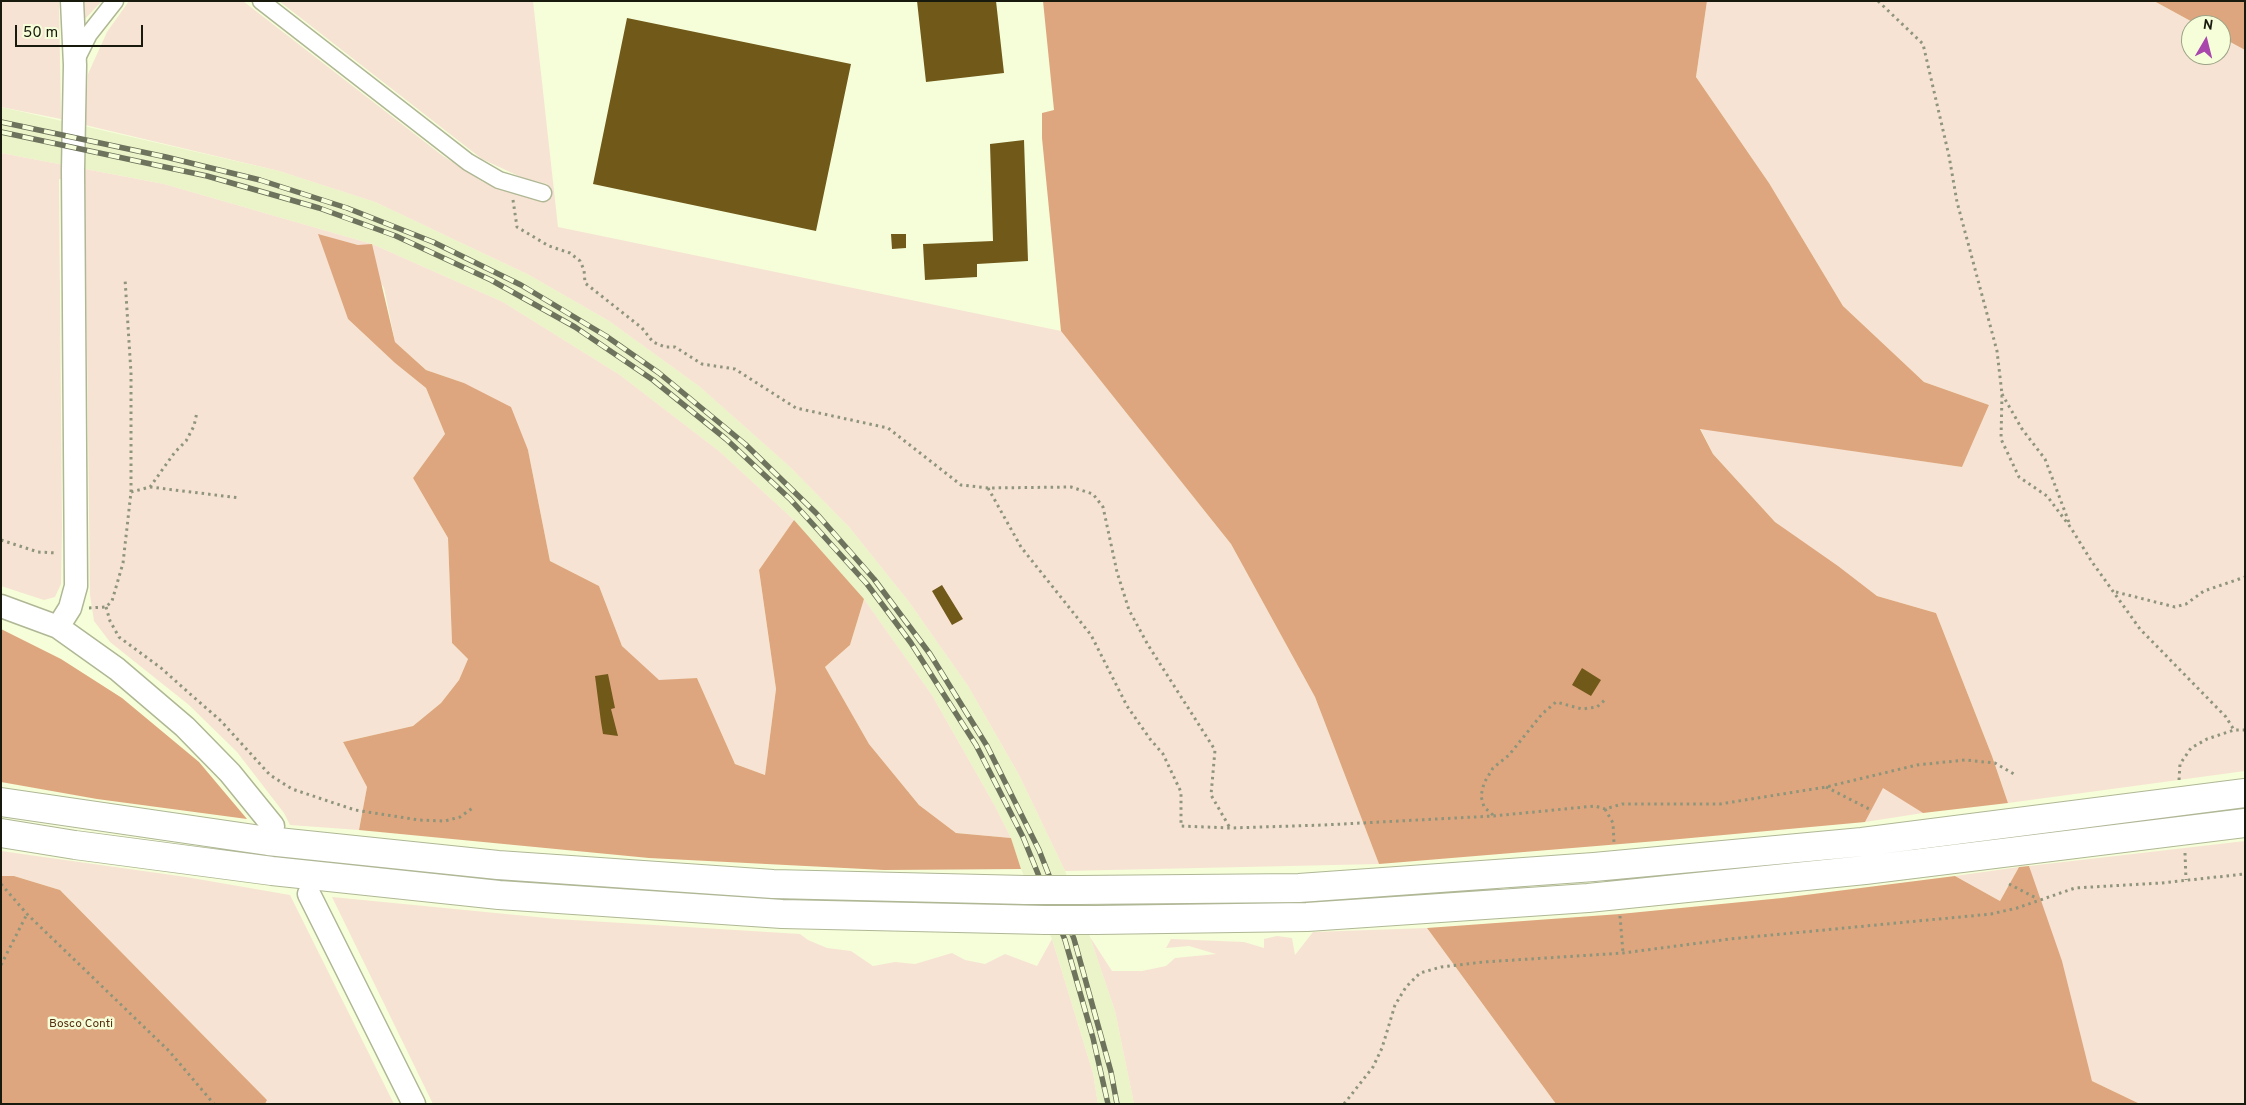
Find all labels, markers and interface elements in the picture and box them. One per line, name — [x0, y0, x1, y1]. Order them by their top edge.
scale bar — [18, 15, 145, 47]
north arrow — [2181, 15, 2231, 65]
text: N — [2202, 17, 2214, 35]
text: 50 m — [23, 24, 58, 43]
park label: Bosco Conti — [49, 1018, 113, 1032]

